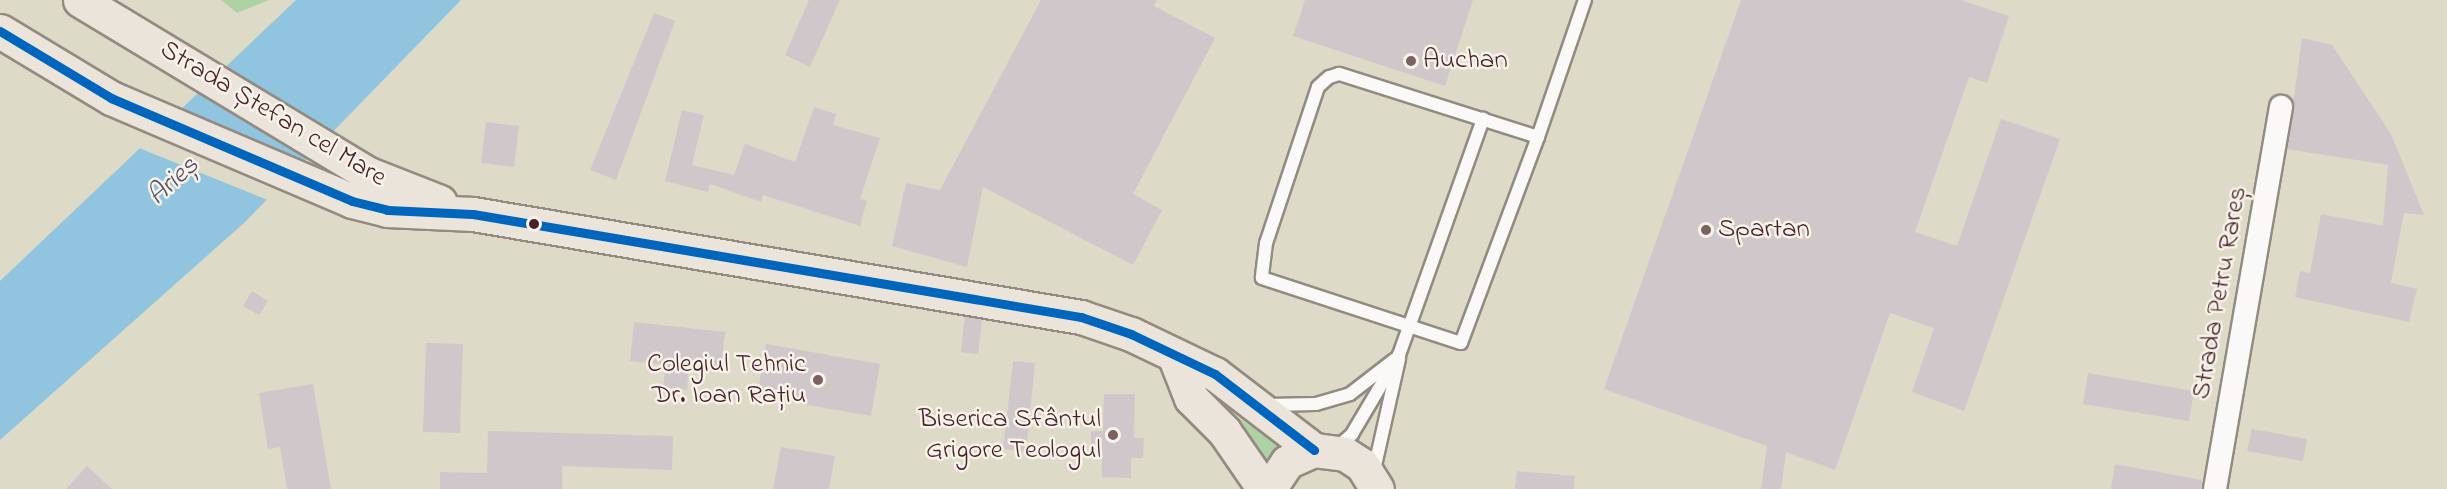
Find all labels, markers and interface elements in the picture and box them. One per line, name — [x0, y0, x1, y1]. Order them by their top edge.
street label: Strada Ștefan cel Mare — [154, 34, 392, 194]
place label: Auchan — [1423, 45, 1508, 77]
marker: Auchan — [1404, 54, 1418, 68]
water label: Arieș — [141, 150, 207, 214]
street label: Strada Petru Rareș — [2185, 184, 2255, 402]
place label: Spartan — [1718, 214, 1810, 246]
unlabelled marker — [528, 218, 540, 230]
marker: Spartan — [1699, 223, 1713, 237]
place label: Colegiul Tehnic Dr. Ioan Rațiu — [647, 348, 806, 411]
marker: Colegiul Tehnic Dr. Ioan Rațiu — [811, 373, 825, 387]
place label: Biserica Sfântul Grigore Teologul — [919, 403, 1101, 466]
marker: Biserica Sfântul Grigore Teologul — [1106, 428, 1120, 442]

